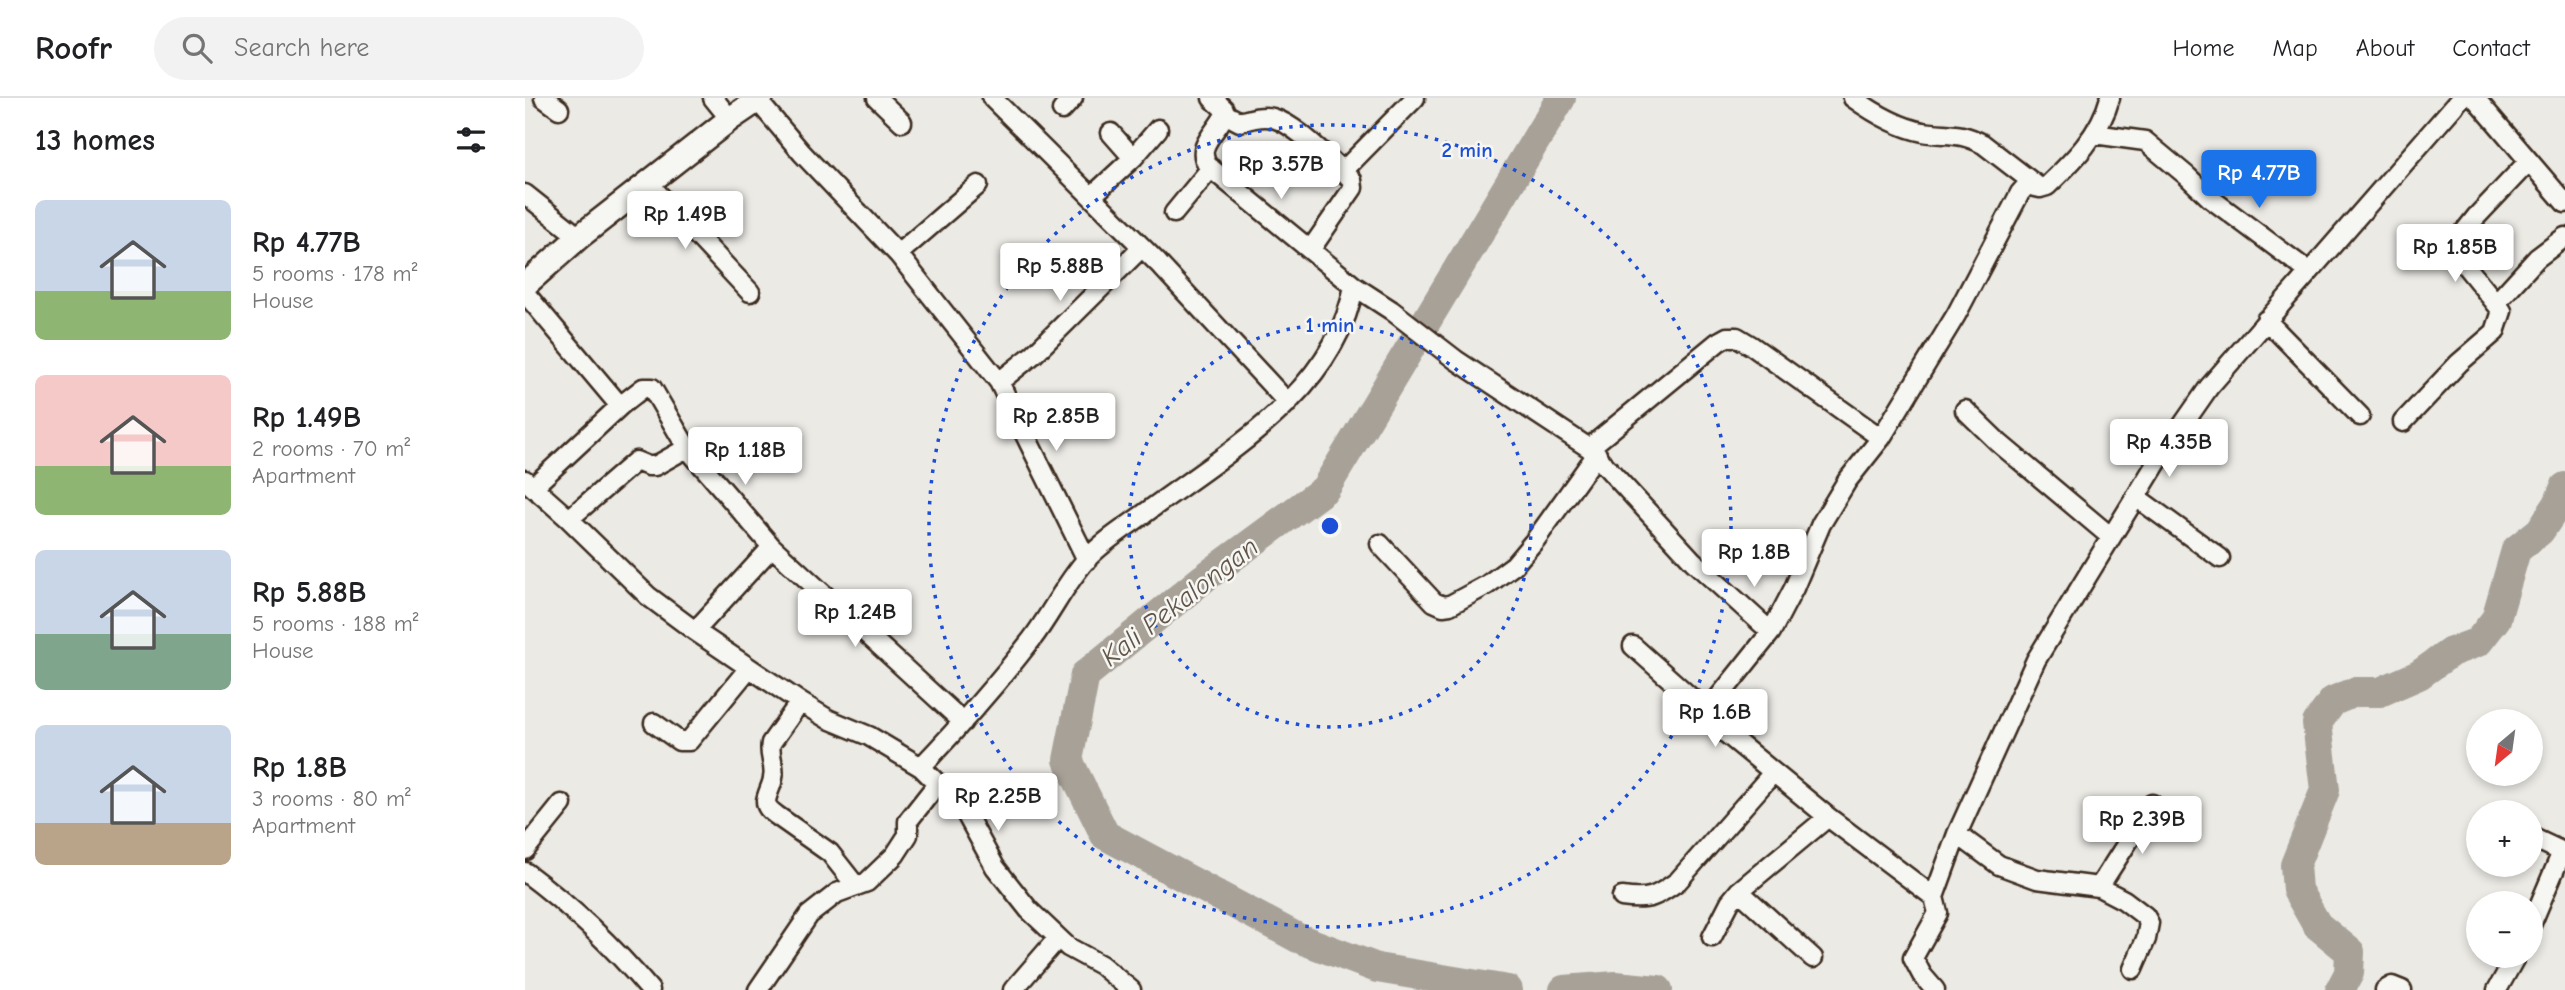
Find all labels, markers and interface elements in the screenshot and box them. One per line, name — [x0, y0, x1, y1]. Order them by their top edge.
search box — [154, 17, 644, 80]
text: Roofr — [35, 29, 112, 67]
icon: search — [178, 29, 216, 67]
text: Search here — [234, 33, 369, 63]
text: Home — [2173, 34, 2234, 62]
text: Map — [2272, 34, 2318, 62]
text: About — [2356, 34, 2414, 62]
text: Contact — [2452, 34, 2530, 62]
icon: filters — [452, 121, 490, 159]
text: 13 homes — [35, 123, 155, 158]
text: 2 min — [1441, 138, 1493, 162]
pin: Rp 3.57B — [1209, 141, 1353, 201]
text: Rp 3.57B — [1238, 150, 1324, 177]
pin: Rp 4.77B — [2187, 150, 2331, 210]
text: Rp 4.77B — [2217, 159, 2301, 186]
pin: Rp 1.49B — [613, 192, 757, 251]
text: Rp 1.49B — [643, 200, 727, 227]
text: Rp 4.77B — [252, 225, 361, 260]
pin: Rp 1.85B — [2383, 225, 2527, 284]
icon: home — [91, 228, 175, 312]
text: Rp 1.85B — [2413, 233, 2497, 260]
pin: Rp 5.88B — [988, 244, 1132, 303]
text: Rp 5.88B — [1016, 252, 1104, 279]
text: 5 rooms · 178 m² — [252, 260, 417, 287]
text: House — [252, 287, 314, 314]
text: 1 min — [1306, 313, 1354, 337]
pin: Rp 2.85B — [984, 394, 1128, 453]
text: Rp 1.49B — [252, 400, 361, 435]
text: Rp 2.85B — [1012, 402, 1100, 429]
icon: home — [91, 403, 175, 487]
pin: Rp 4.35B — [2097, 420, 2241, 479]
pin: Rp 1.18B — [673, 428, 817, 487]
text: Rp 4.35B — [2126, 428, 2212, 455]
text: 2 rooms · 70 m² — [252, 435, 410, 462]
text: Rp 1.18B — [704, 436, 786, 463]
text: Apartment — [252, 462, 355, 489]
centre of rings — [1318, 514, 1342, 538]
pin: Rp 1.8B — [1689, 530, 1819, 589]
water label: Kali Pekalongan — [1095, 531, 1265, 673]
text: Rp 1.8B — [1718, 538, 1790, 565]
text: Rp 5.88B — [252, 575, 366, 610]
icon: home — [91, 578, 175, 662]
pin: Rp 1.24B — [783, 589, 927, 649]
text: Rp 1.24B — [814, 598, 896, 625]
text: 5 rooms · 188 m² — [252, 610, 418, 637]
text: House — [252, 637, 314, 664]
pin: Rp 1.6B — [1650, 690, 1780, 749]
text: Rp 1.6B — [1679, 698, 1751, 725]
north arrow — [2466, 709, 2543, 786]
map controls — [2466, 709, 2543, 968]
text: Rp 1.8B — [252, 750, 347, 785]
icon: home — [91, 753, 175, 837]
pin: Rp 2.25B — [926, 774, 1070, 833]
text: Rp 2.25B — [955, 782, 1041, 809]
text: 3 rooms · 80 m² — [252, 785, 411, 812]
pin: Rp 2.39B — [2070, 796, 2214, 856]
button: + — [2466, 800, 2543, 877]
text: Rp 2.39B — [2099, 805, 2185, 832]
text: Apartment — [252, 812, 355, 839]
button: − — [2466, 891, 2543, 968]

